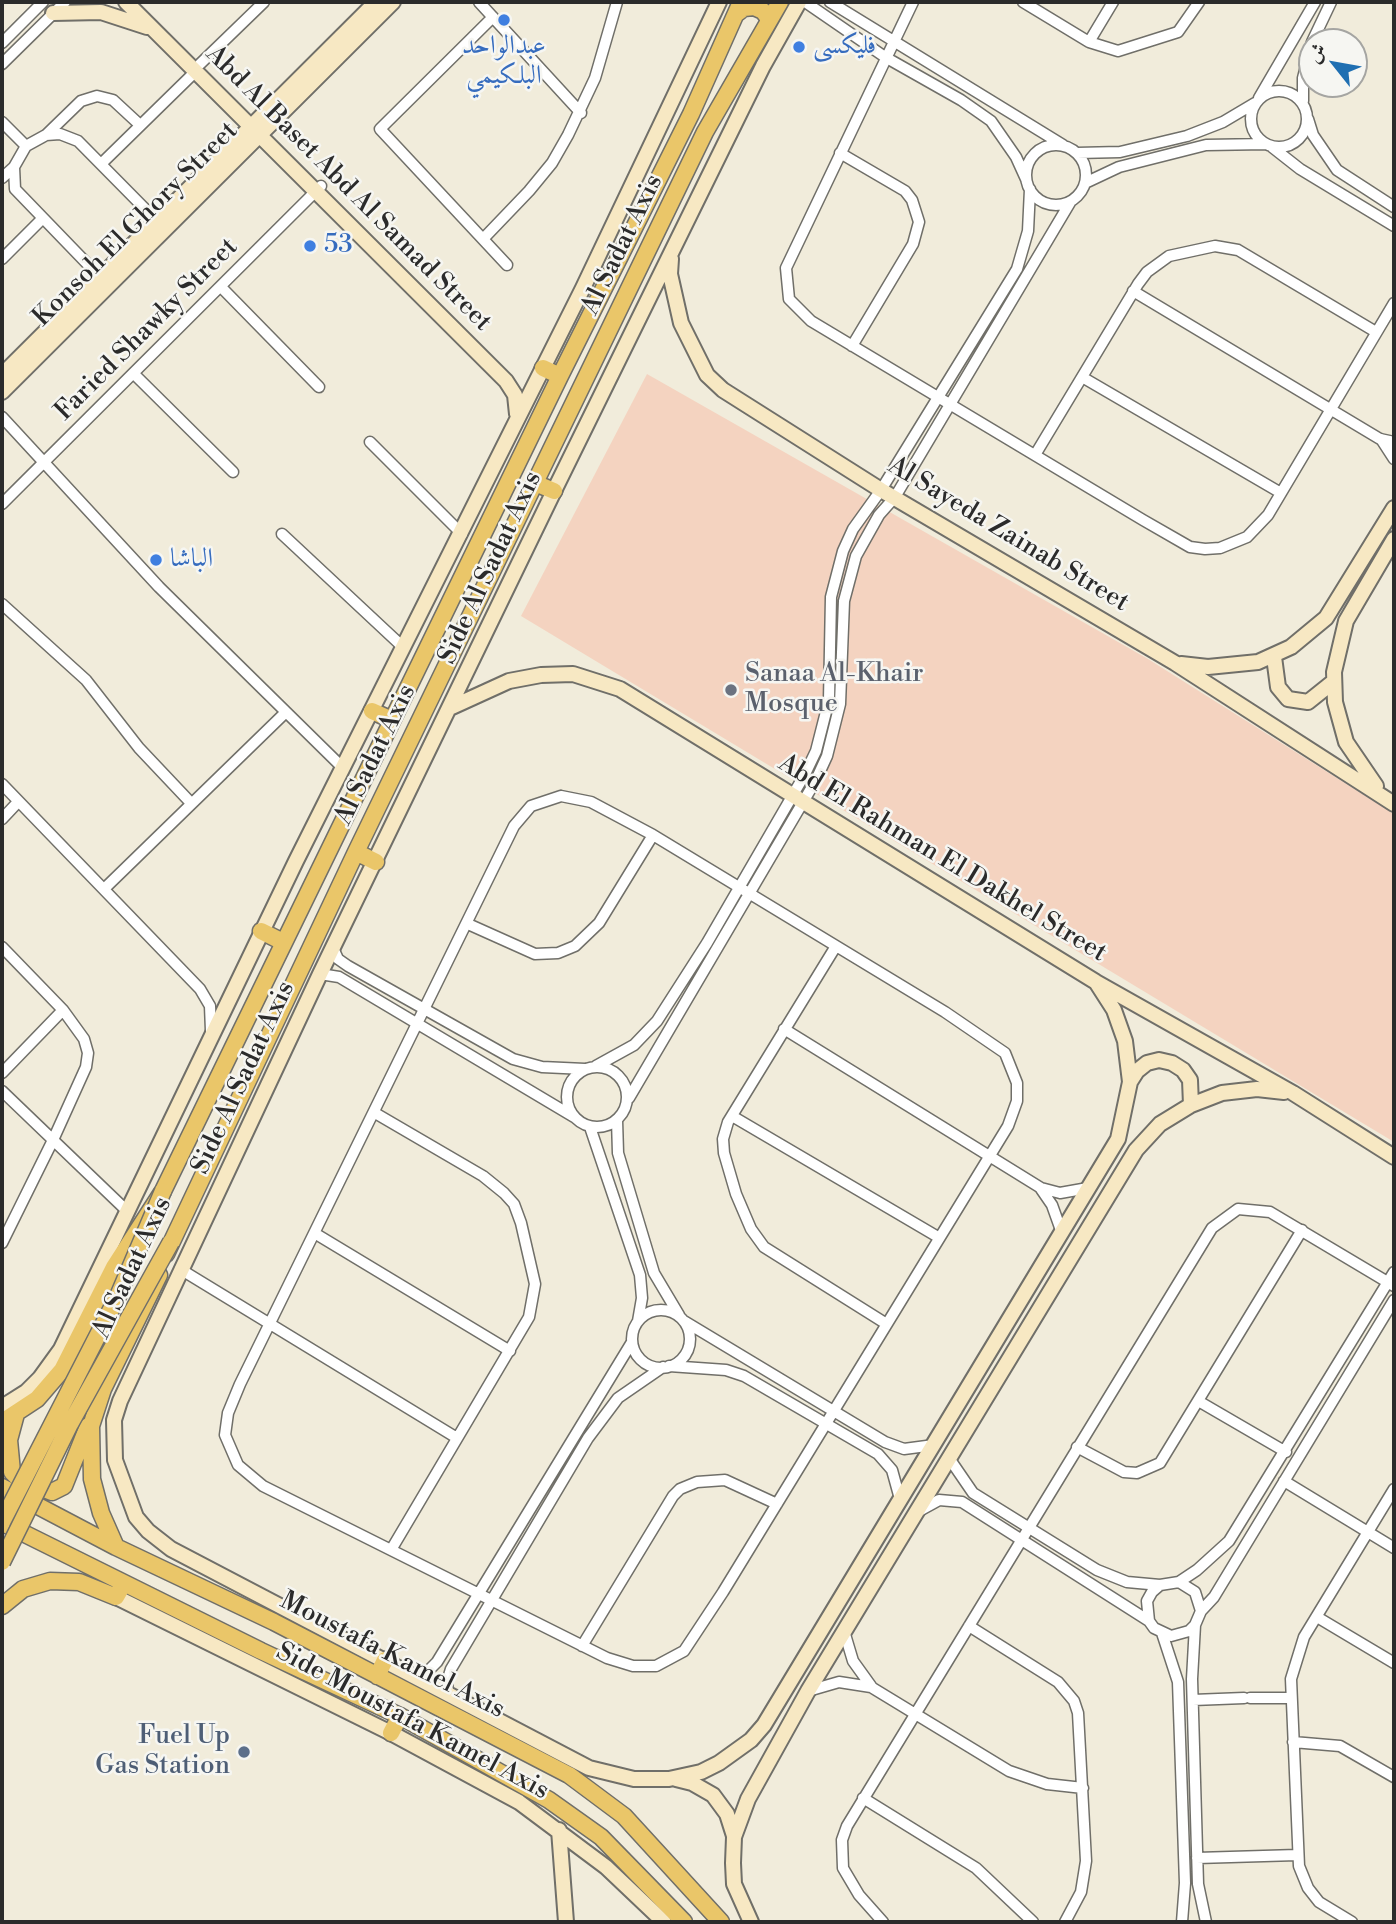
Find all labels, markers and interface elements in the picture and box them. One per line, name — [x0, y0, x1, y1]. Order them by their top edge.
marker: عبدالواحد البلكيمي — [496, 12, 512, 28]
north arrow — [1298, 28, 1368, 98]
place label: عبدالواحد البلكيمي — [462, 31, 546, 92]
place label: فليكسى — [813, 31, 876, 63]
street label: Abd Al Baset Abd Al Samad Street — [198, 39, 498, 339]
marker: فليكسى — [791, 39, 807, 55]
text: ش — [1302, 39, 1332, 67]
street label: Konsoh El Ghory Street — [27, 116, 245, 334]
street label: Al Sadat Axis — [576, 170, 670, 320]
place label: 53 — [324, 230, 353, 262]
street label: Faried Shawky Street — [49, 232, 245, 428]
marker: 53 — [302, 238, 318, 254]
street label: Al Sayeda Zainab Street — [882, 451, 1134, 619]
street label: Side Al Sadat Axis — [433, 467, 549, 669]
place label: الباشا — [170, 544, 213, 576]
marker: الباشا — [148, 552, 164, 568]
place label: Sanaa Al-Khair Mosque — [745, 659, 923, 720]
street label: Al Sadat Axis — [329, 680, 423, 830]
marker: Sanaa Al-Khair Mosque — [723, 682, 739, 698]
street label: Abd El Rahman El Dakhel Street — [772, 748, 1112, 970]
street label: Side Al Sadat Axis — [186, 977, 302, 1179]
street label: Al Sadat Axis — [87, 1192, 179, 1344]
street label: Moustafa Kamel Axis — [275, 1586, 509, 1726]
street label: Side Moustafa Kamel Axis — [270, 1637, 554, 1807]
place label: Fuel Up Gas Station — [95, 1721, 230, 1782]
marker: Fuel Up Gas Station — [236, 1744, 252, 1760]

